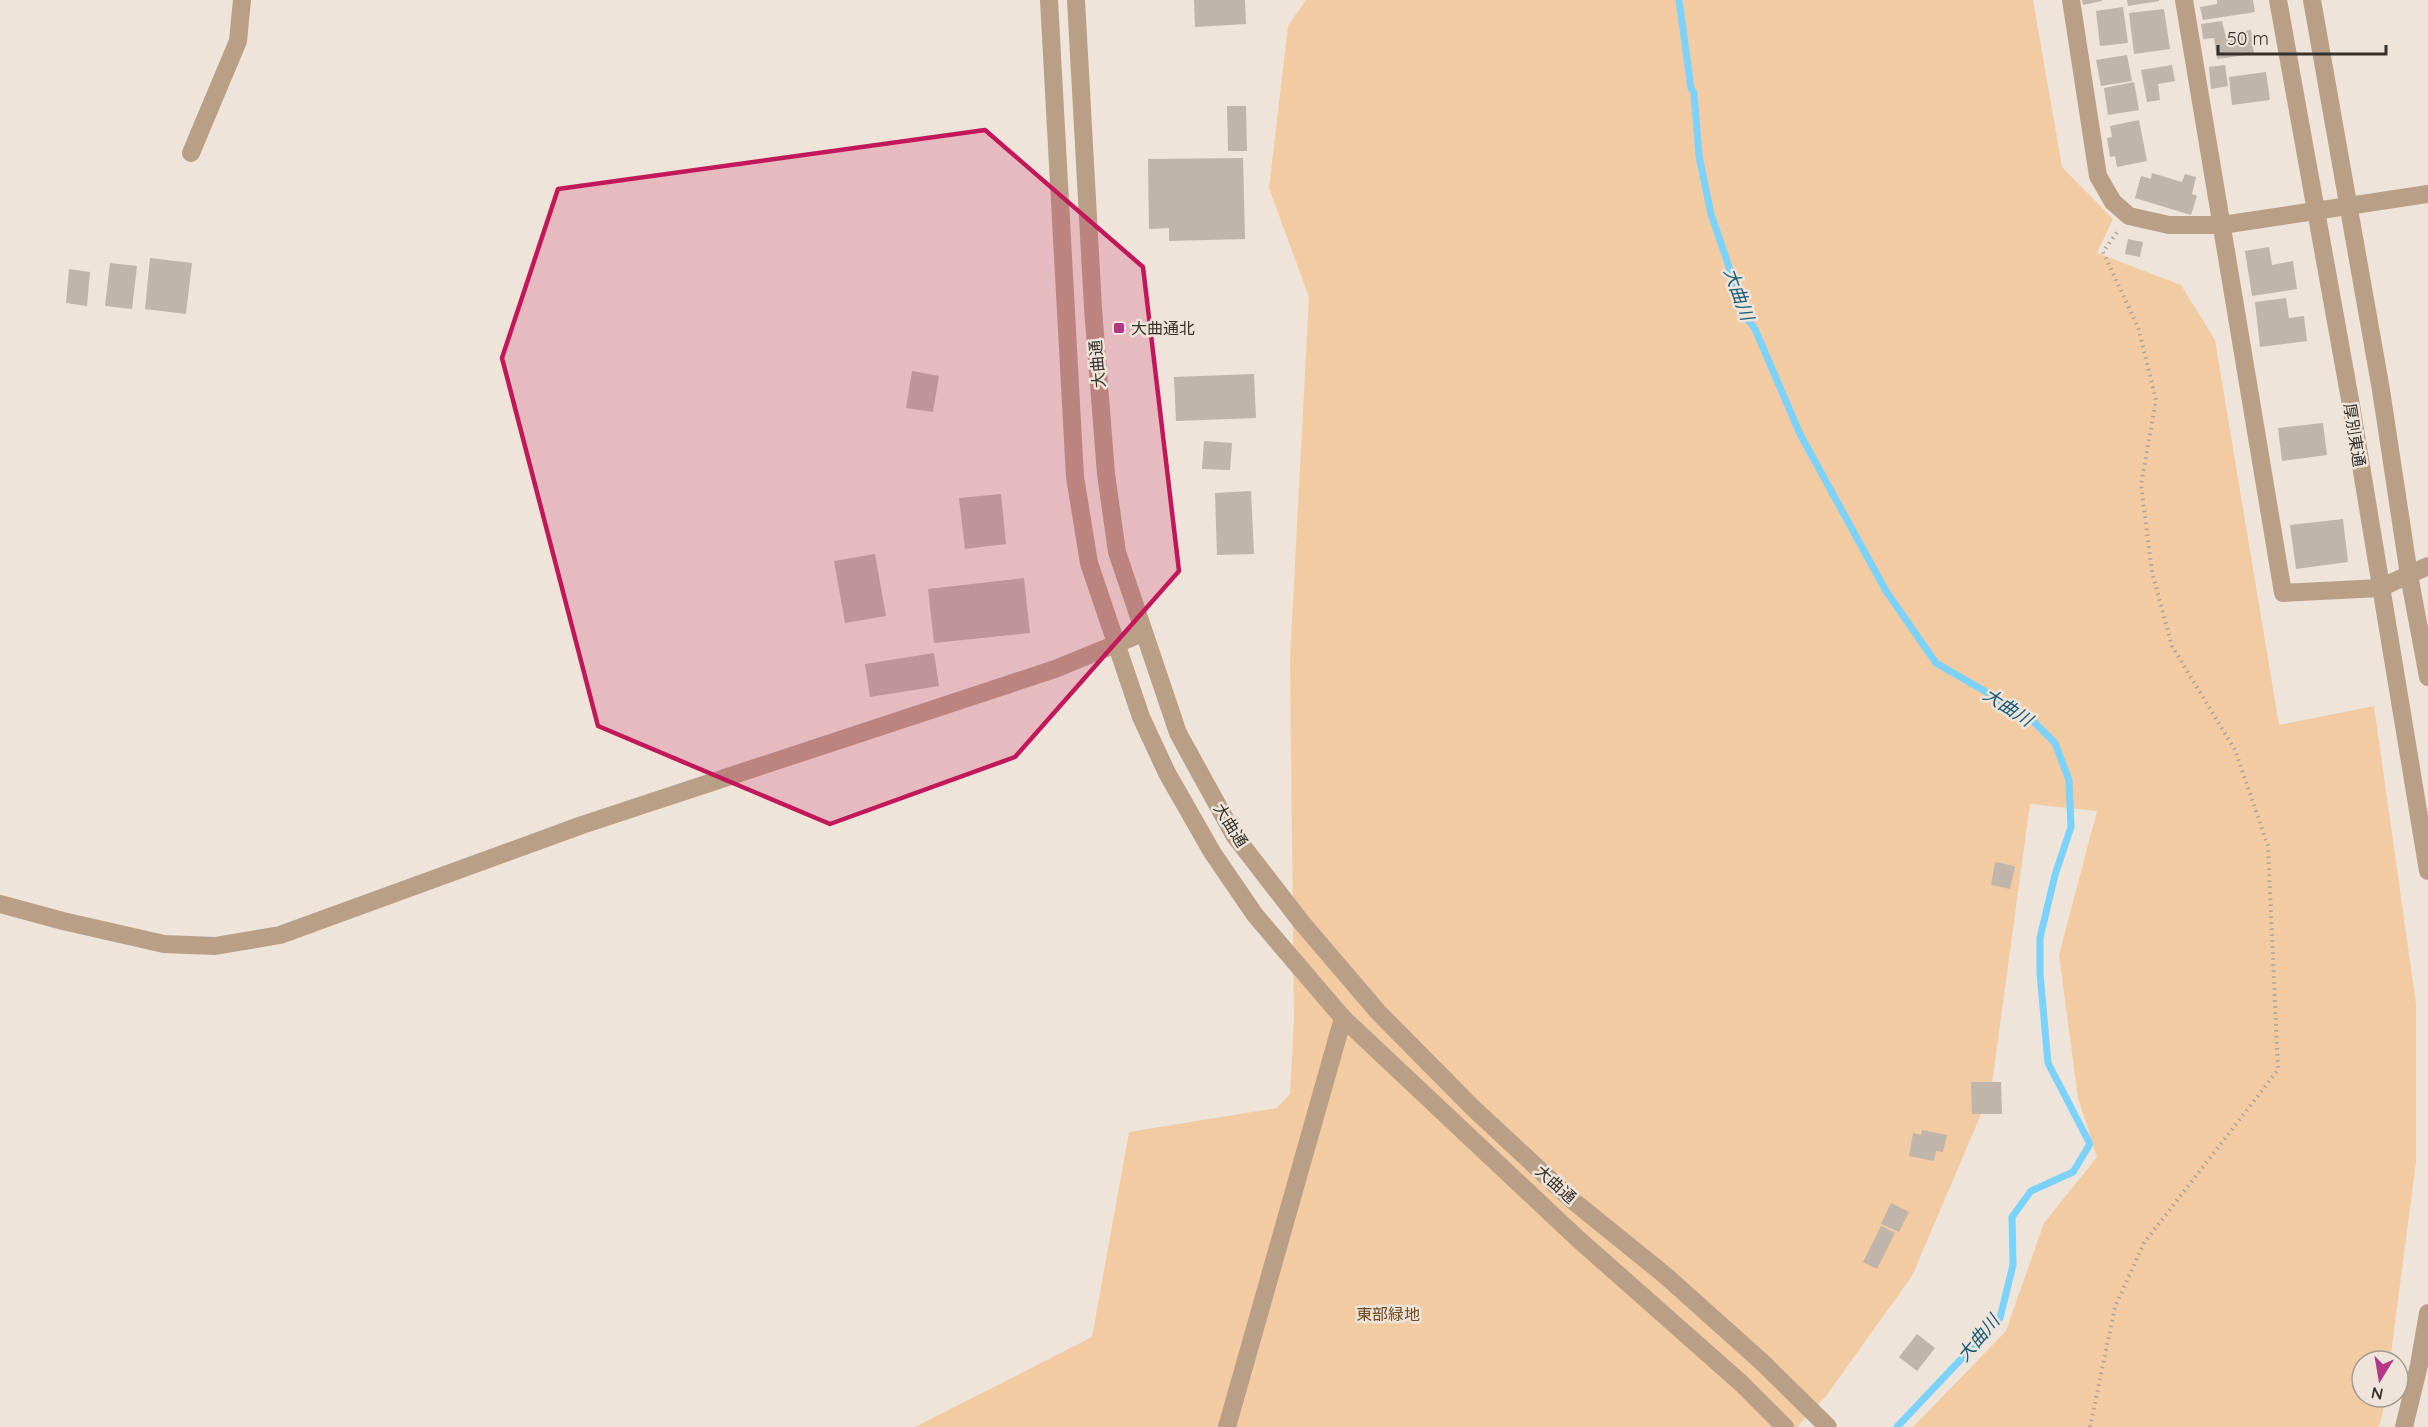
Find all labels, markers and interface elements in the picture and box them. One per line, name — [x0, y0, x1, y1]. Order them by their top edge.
scale bar — [2218, 18, 2386, 56]
text: 50 m — [2227, 27, 2269, 50]
water label: 大曲川 — [1719, 265, 1760, 325]
place label: 大曲通北 — [1131, 318, 1195, 338]
marker: 大曲通北 — [1112, 321, 1126, 335]
street label: 大曲通 — [1085, 339, 1109, 389]
street label: 厚別東通 — [2340, 402, 2370, 468]
water label: 大曲川 — [1979, 683, 2039, 732]
street label: 大曲通 — [1210, 799, 1252, 851]
street label: 大曲通 — [1531, 1161, 1581, 1207]
park label: 東部緑地 — [1356, 1304, 1420, 1324]
water label: 大曲川 — [1952, 1308, 2005, 1366]
north arrow — [2350, 1349, 2410, 1409]
text: N — [2369, 1383, 2385, 1405]

